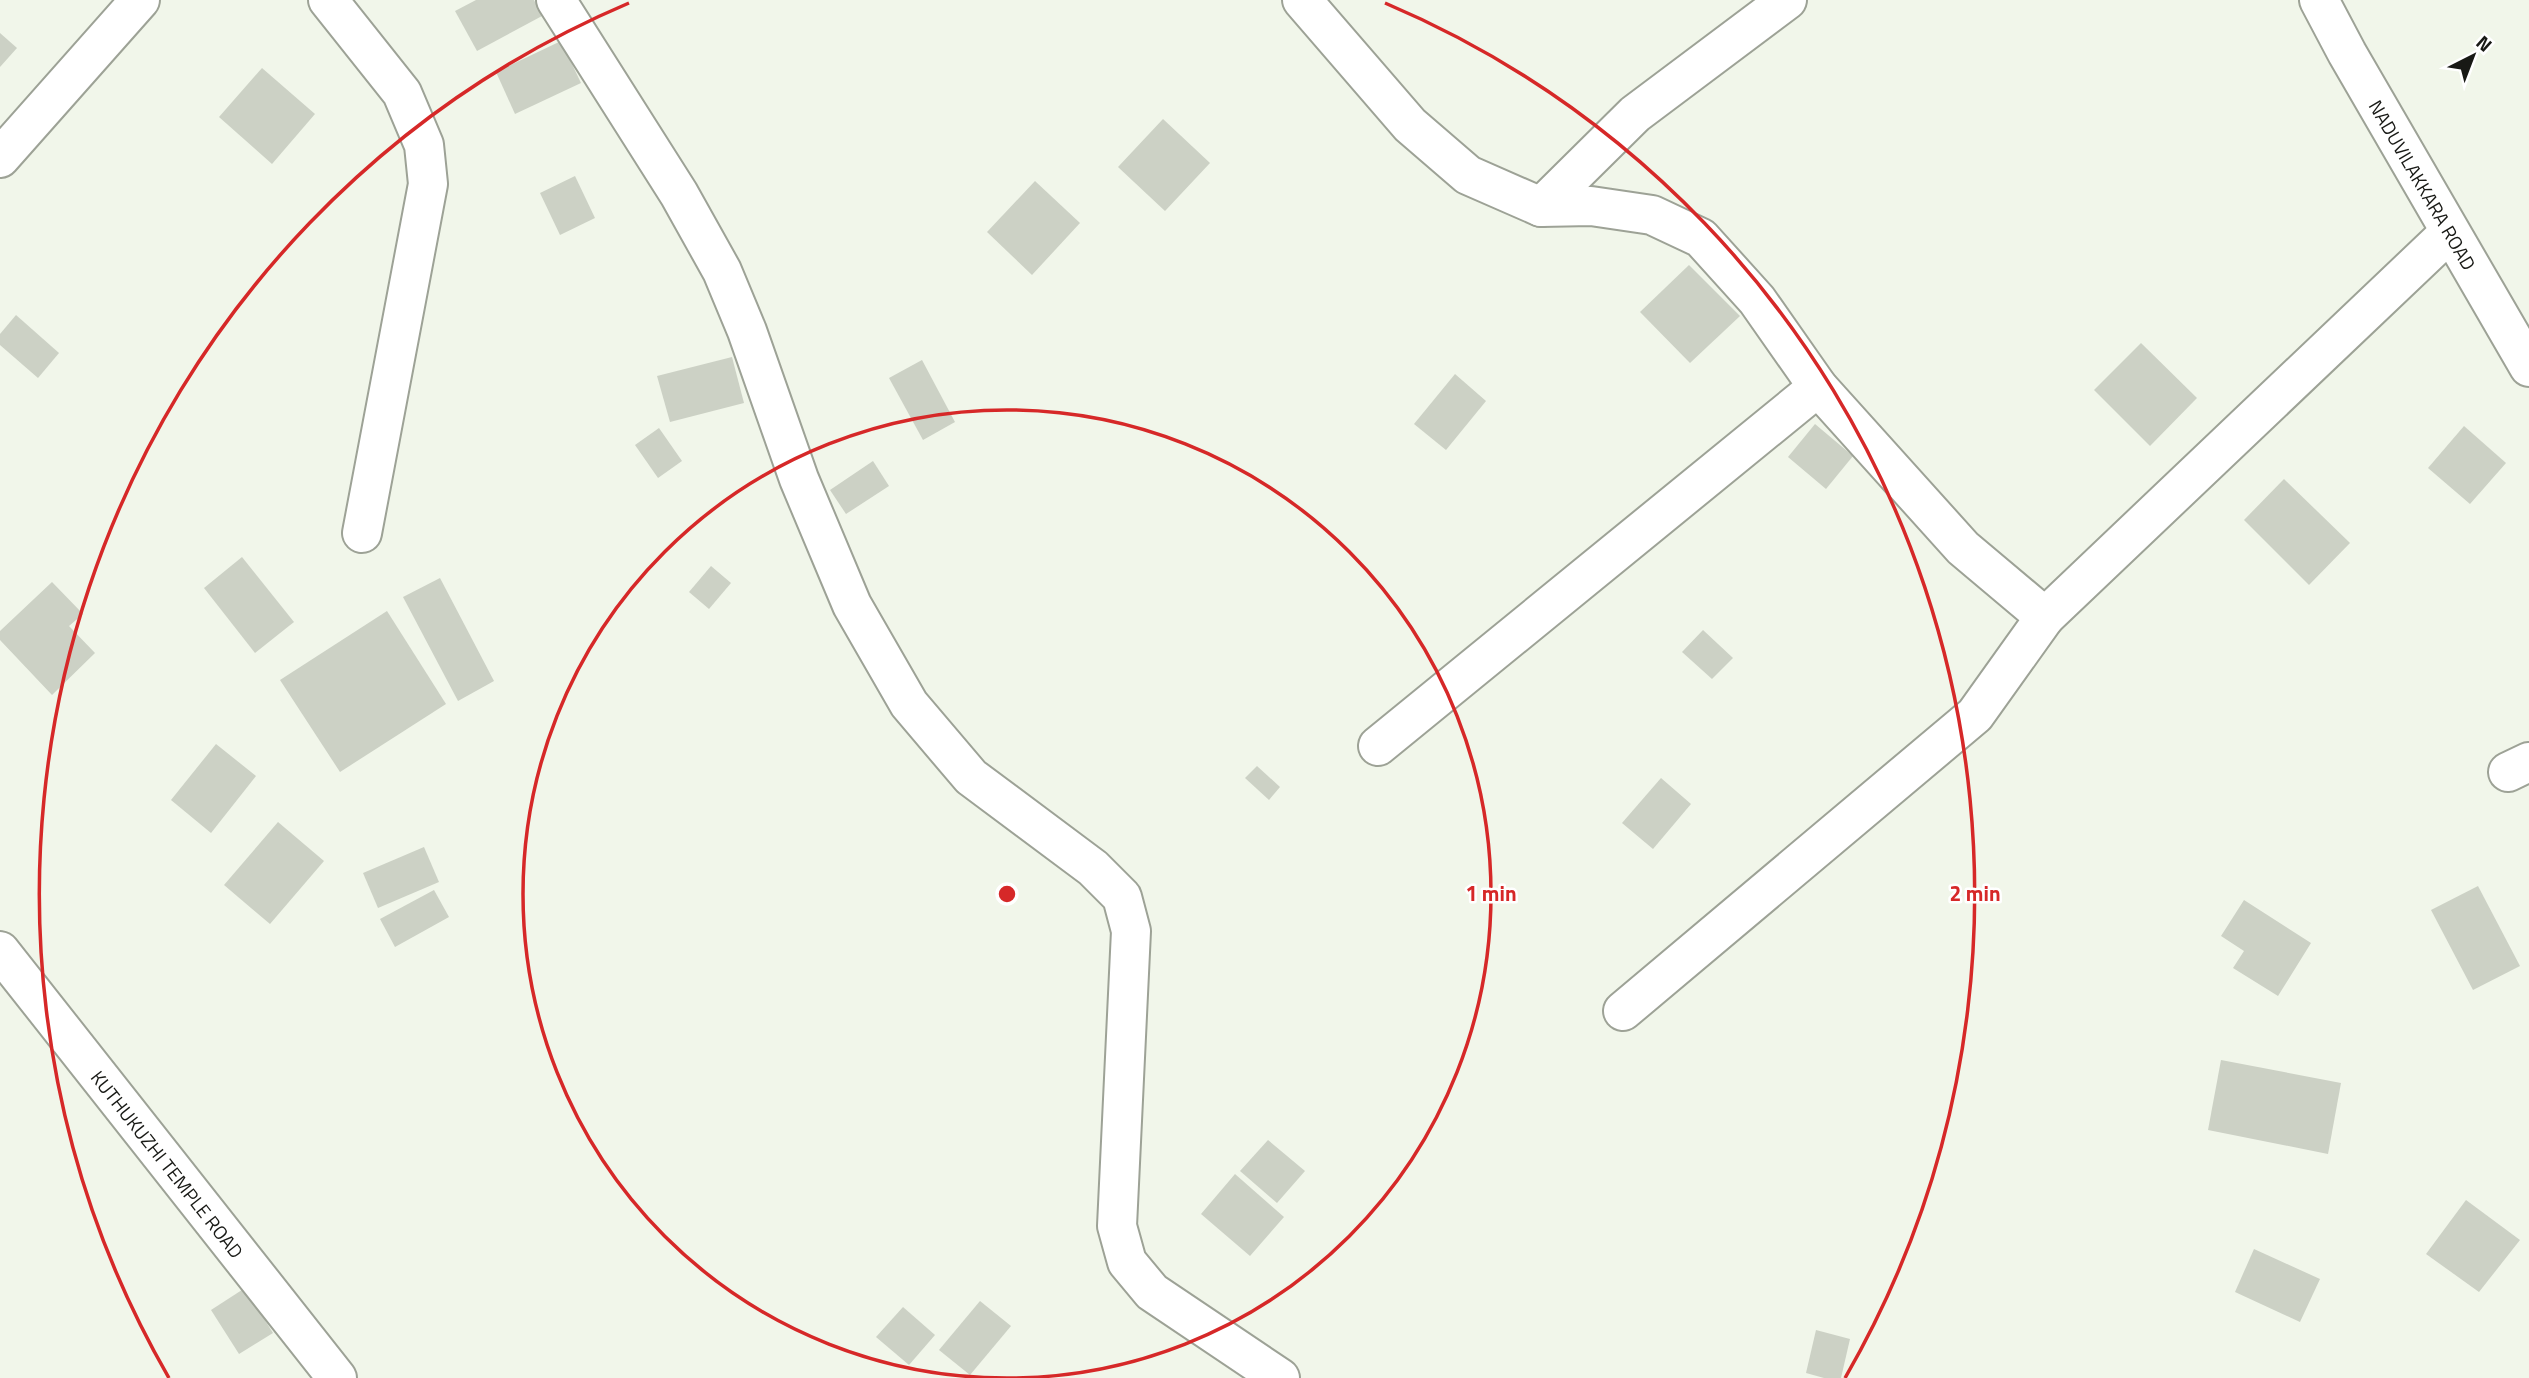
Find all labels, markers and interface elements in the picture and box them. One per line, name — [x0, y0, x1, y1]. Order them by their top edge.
north arrow — [2438, 21, 2508, 91]
text: N — [2470, 28, 2499, 58]
street label: NADUVILAKKARA ROAD — [2362, 94, 2484, 275]
text: 1 min — [1465, 877, 1517, 909]
text: 2 min — [1949, 877, 2001, 909]
centre of rings — [995, 882, 1019, 906]
street label: KUTHUKUZHI TEMPLE ROAD — [85, 1064, 251, 1264]

